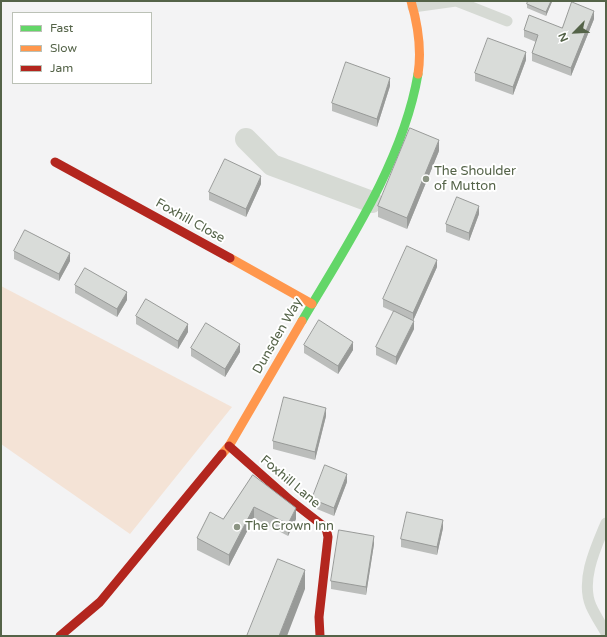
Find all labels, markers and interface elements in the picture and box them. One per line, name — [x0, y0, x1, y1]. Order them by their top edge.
legend — [12, 12, 152, 84]
north arrow — [555, 12, 595, 52]
text: Fast — [50, 21, 73, 35]
text: N — [556, 30, 571, 44]
text: Slow — [50, 41, 77, 55]
text: Jam — [50, 61, 73, 75]
place label: The Shoulder of Mutton — [434, 164, 516, 195]
marker: The Shoulder of Mutton — [421, 174, 431, 184]
street label: Foxhill Close — [153, 196, 227, 246]
street label: Dunsden Way — [250, 295, 306, 377]
street label: Foxhill Lane — [257, 452, 323, 512]
place label: The Crown Inn — [245, 519, 334, 535]
marker: The Crown Inn — [232, 522, 242, 532]

